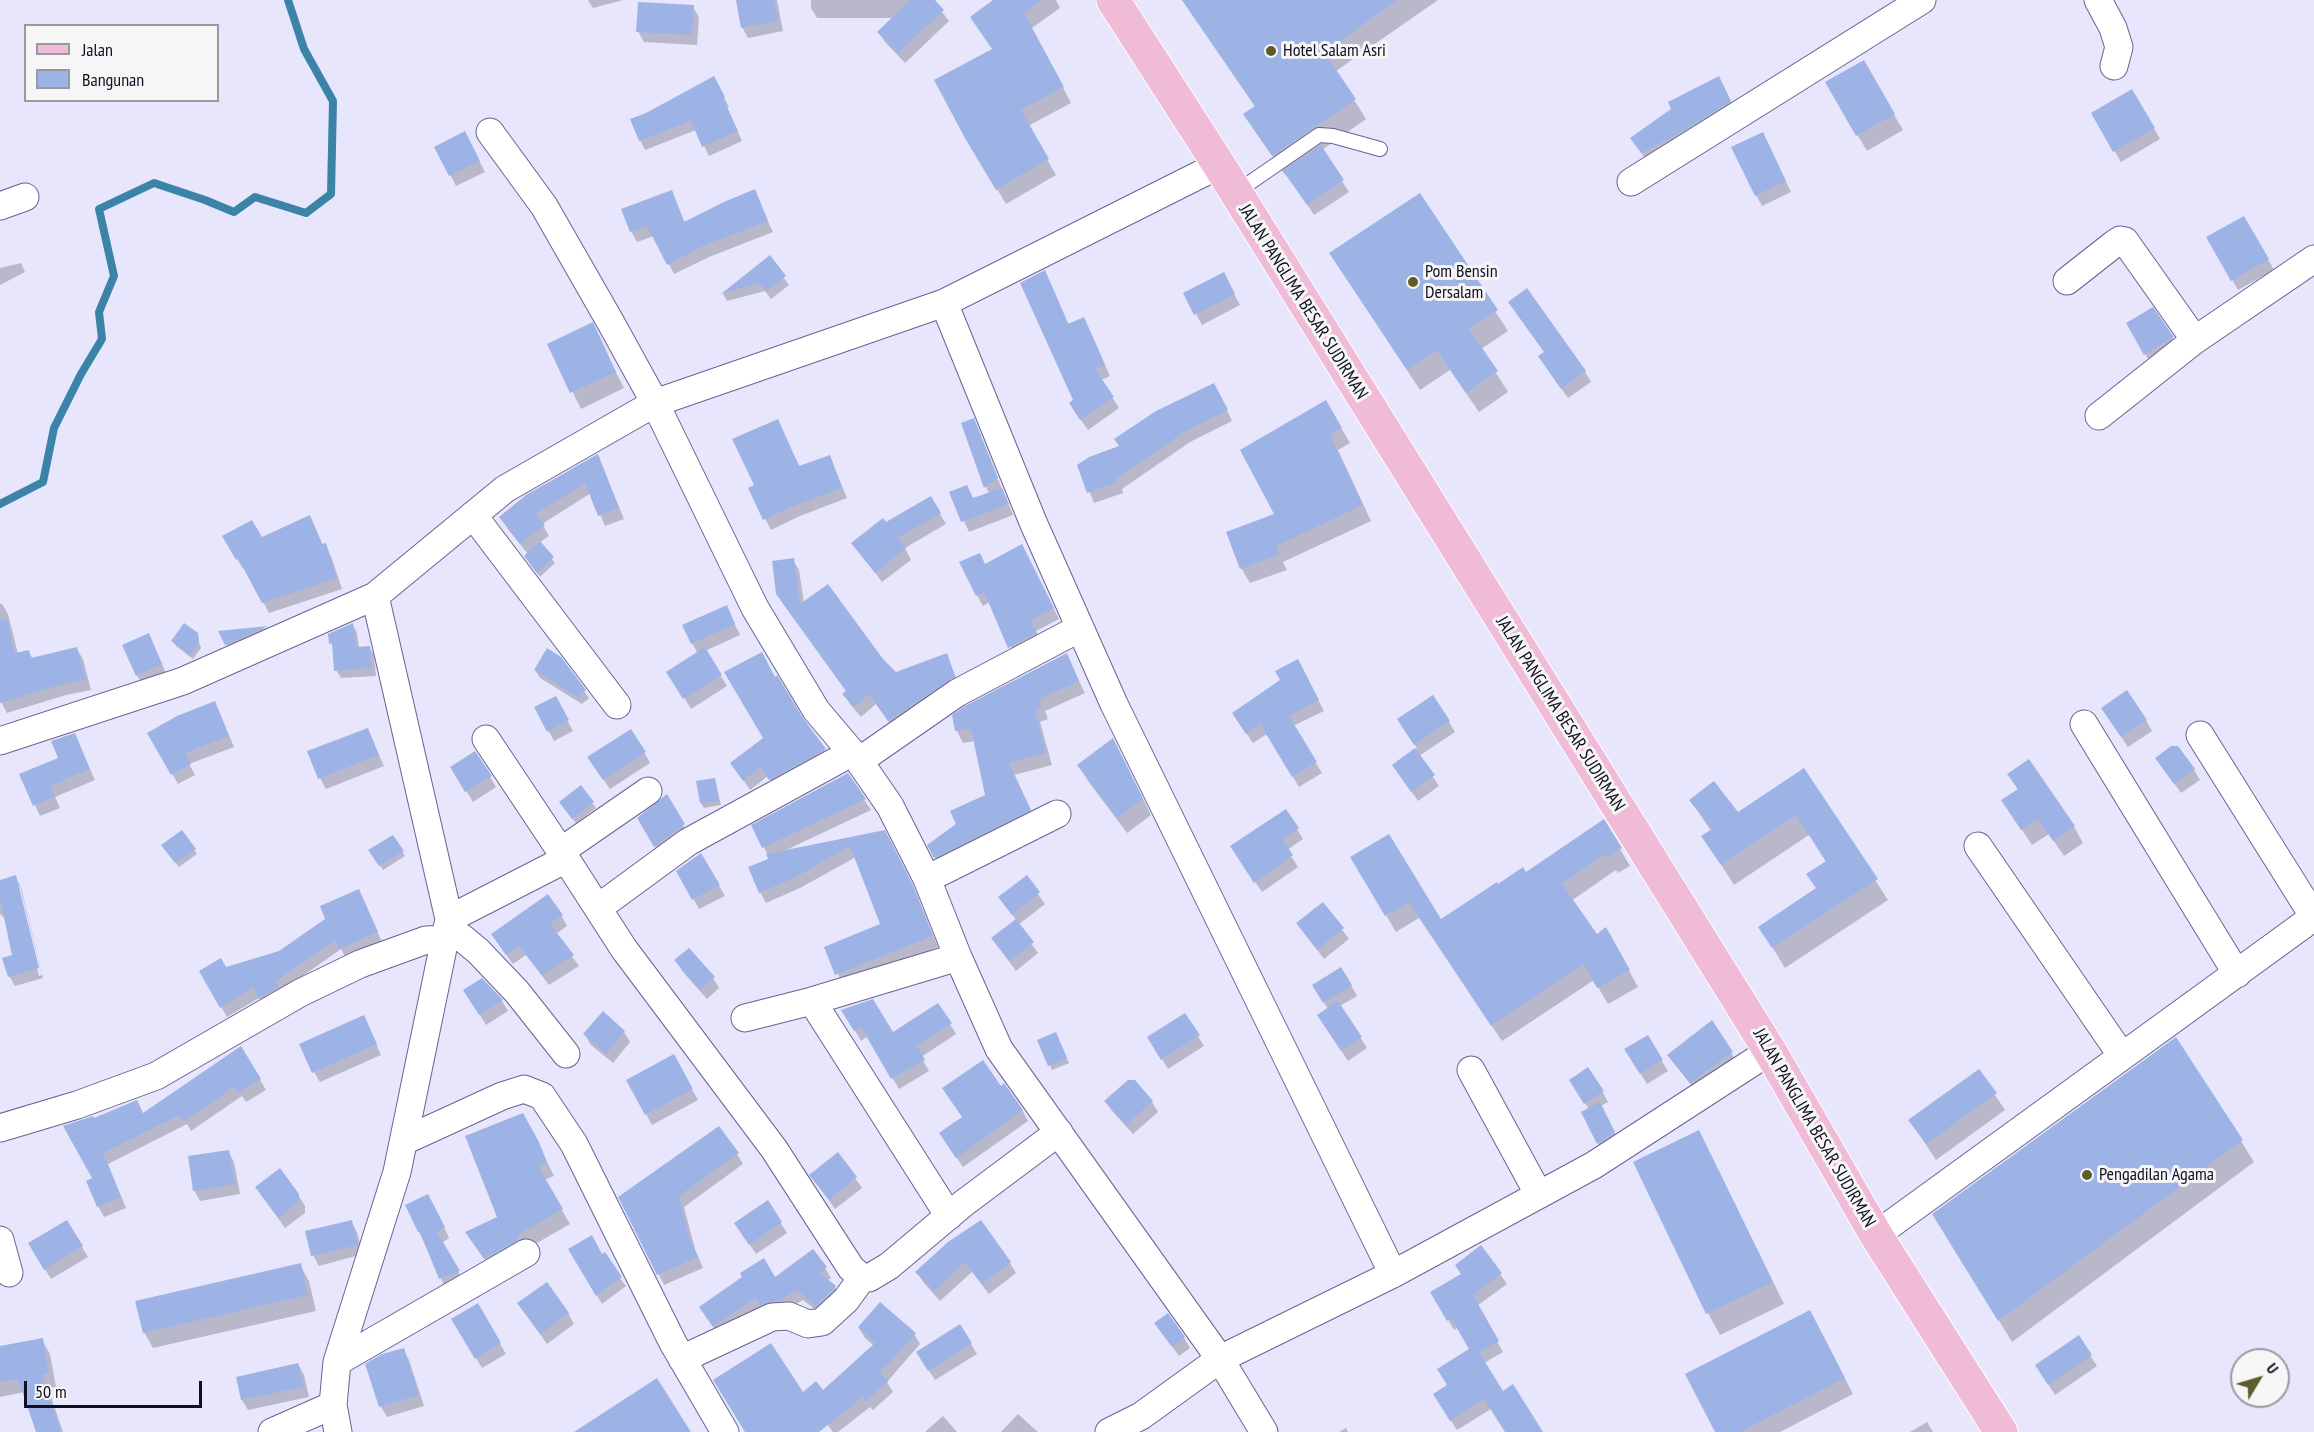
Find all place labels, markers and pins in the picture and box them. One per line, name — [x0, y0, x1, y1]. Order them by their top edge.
place label: Hotel Salam Asri — [1283, 40, 1386, 62]
marker: Hotel Salam Asri — [1264, 44, 1278, 58]
place label: Pom Bensin Dersalam — [1425, 261, 1498, 304]
marker: Pom Bensin Dersalam — [1406, 275, 1420, 289]
place label: Pengadilan Agama — [2099, 1164, 2214, 1186]
marker: Pengadilan Agama — [2080, 1168, 2094, 1182]

